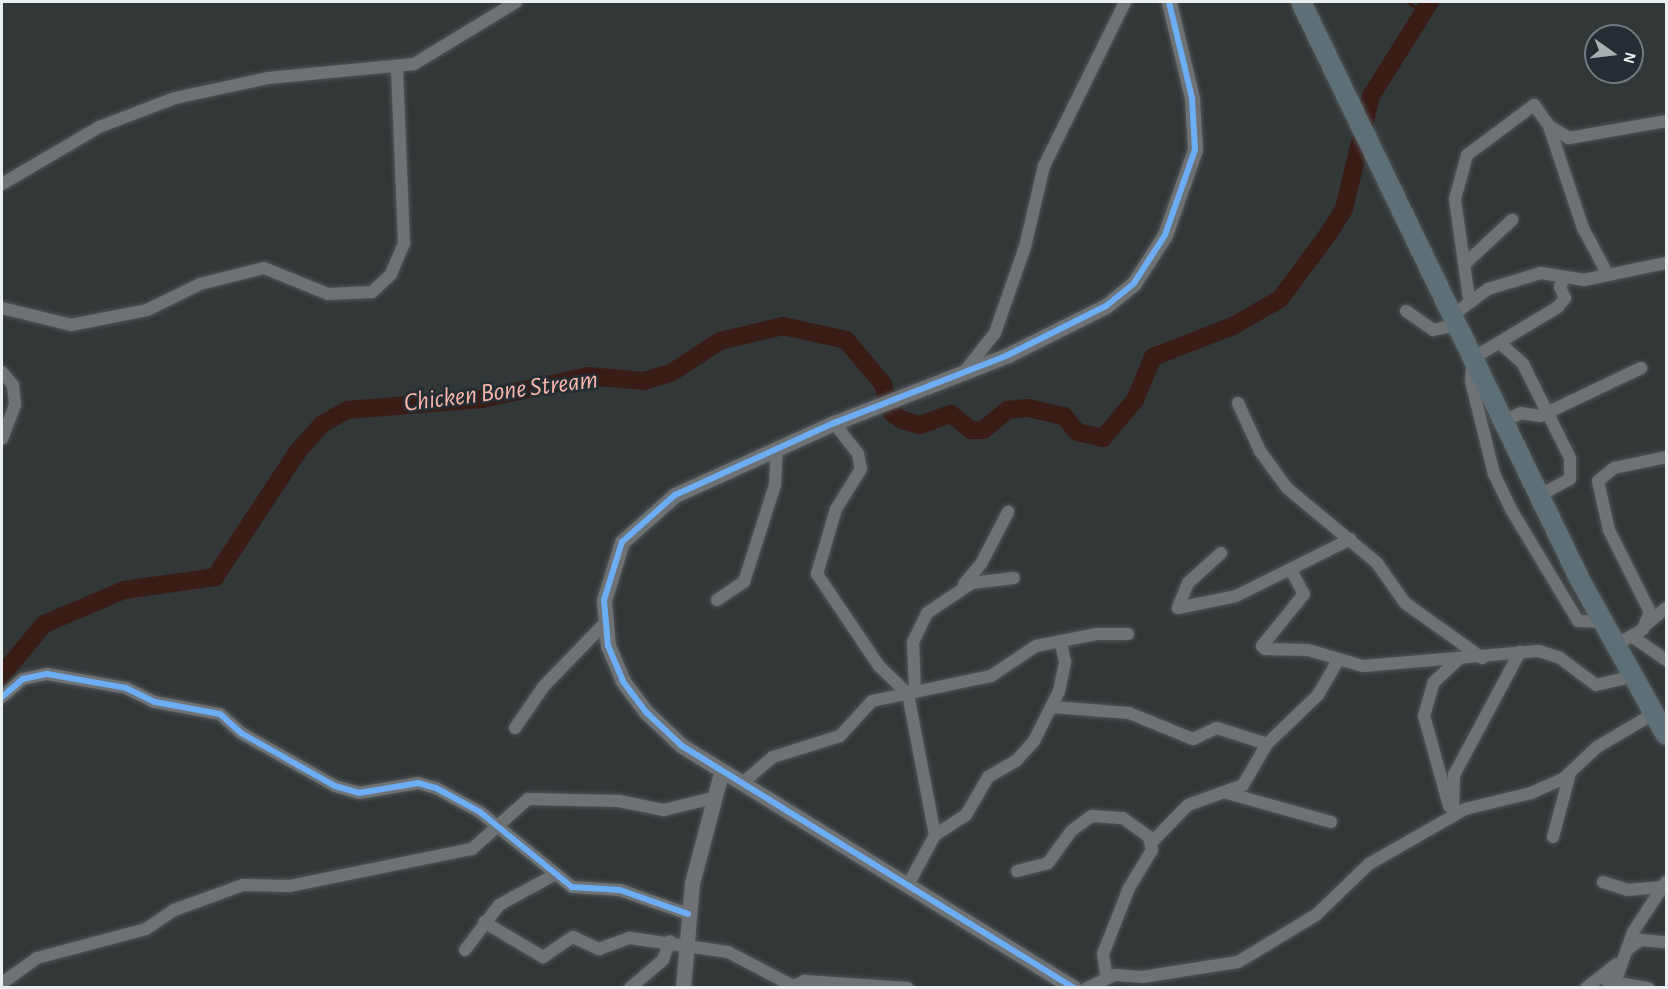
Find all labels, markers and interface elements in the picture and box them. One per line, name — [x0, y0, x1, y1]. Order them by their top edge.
north arrow — [1584, 24, 1644, 84]
text: N — [1620, 51, 1639, 65]
water label: Chicken Bone Stream — [402, 365, 600, 419]

